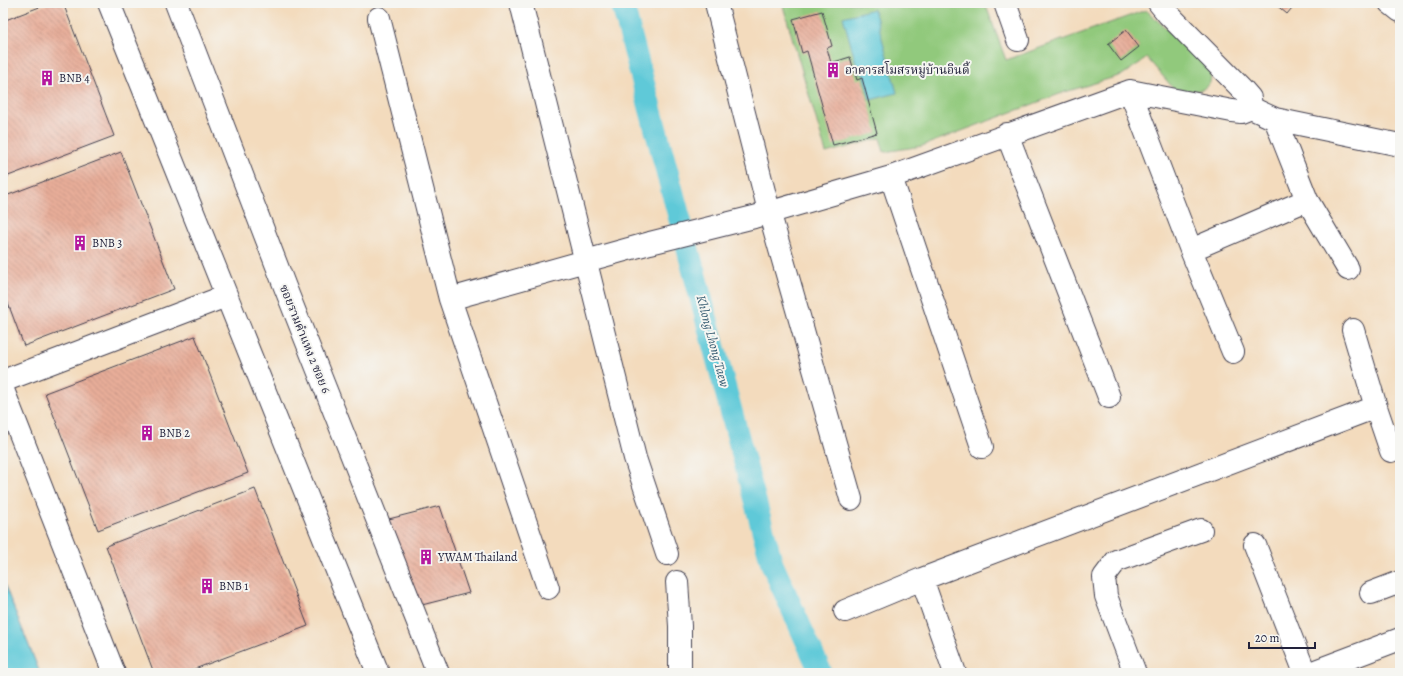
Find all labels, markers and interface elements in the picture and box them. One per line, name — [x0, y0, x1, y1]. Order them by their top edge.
building icon: อาคารสโมสรหมู่บ้านอินดี้ — [824, 61, 842, 79]
place label: อาคารสโมสรหมู่บ้านอินดี้ — [845, 61, 971, 78]
building icon: BNB 4 — [38, 69, 56, 87]
place label: BNB 4 — [59, 70, 90, 86]
building icon: BNB 3 — [71, 234, 89, 252]
place label: BNB 3 — [92, 235, 122, 251]
street label: ซอยรามคำแหง 2 ซอย 6 — [276, 282, 334, 396]
water label: Khlong Lhong Taew — [693, 293, 734, 389]
building icon: BNB 2 — [138, 424, 156, 442]
place label: BNB 2 — [159, 425, 190, 441]
building icon: YWAM Thailand — [417, 548, 435, 566]
place label: YWAM Thailand — [437, 549, 518, 565]
building icon: BNB 1 — [198, 577, 216, 595]
place label: BNB 1 — [219, 578, 248, 594]
scale bar — [1249, 624, 1315, 650]
text: 20 m — [1255, 630, 1279, 646]

